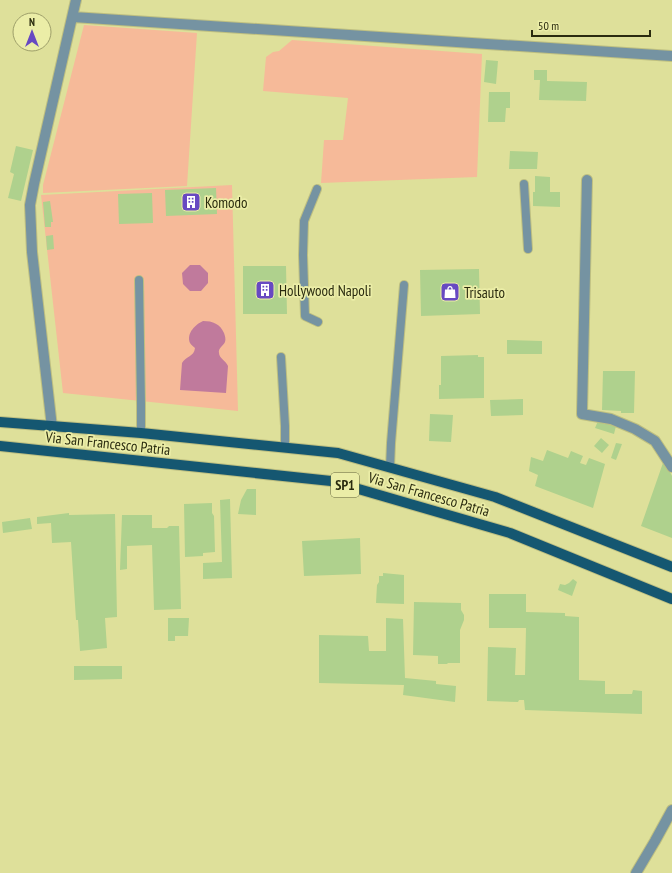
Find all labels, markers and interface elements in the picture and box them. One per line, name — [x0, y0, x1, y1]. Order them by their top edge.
north arrow — [12, 12, 52, 52]
scale bar — [532, 12, 650, 38]
text: N — [29, 15, 35, 29]
text: 50 m — [538, 18, 559, 33]
building icon: Komodo — [180, 191, 202, 213]
place label: Komodo — [205, 193, 248, 212]
building icon: Hollywood Napoli — [254, 279, 276, 301]
place label: Hollywood Napoli — [279, 281, 371, 300]
shop icon: Trisauto — [439, 281, 461, 303]
place label: Trisauto — [464, 283, 505, 302]
street label: Via San Francesco Patria — [44, 427, 171, 459]
street label: Via San Francesco Patria — [365, 467, 492, 520]
road number: SP1 — [331, 473, 359, 497]

